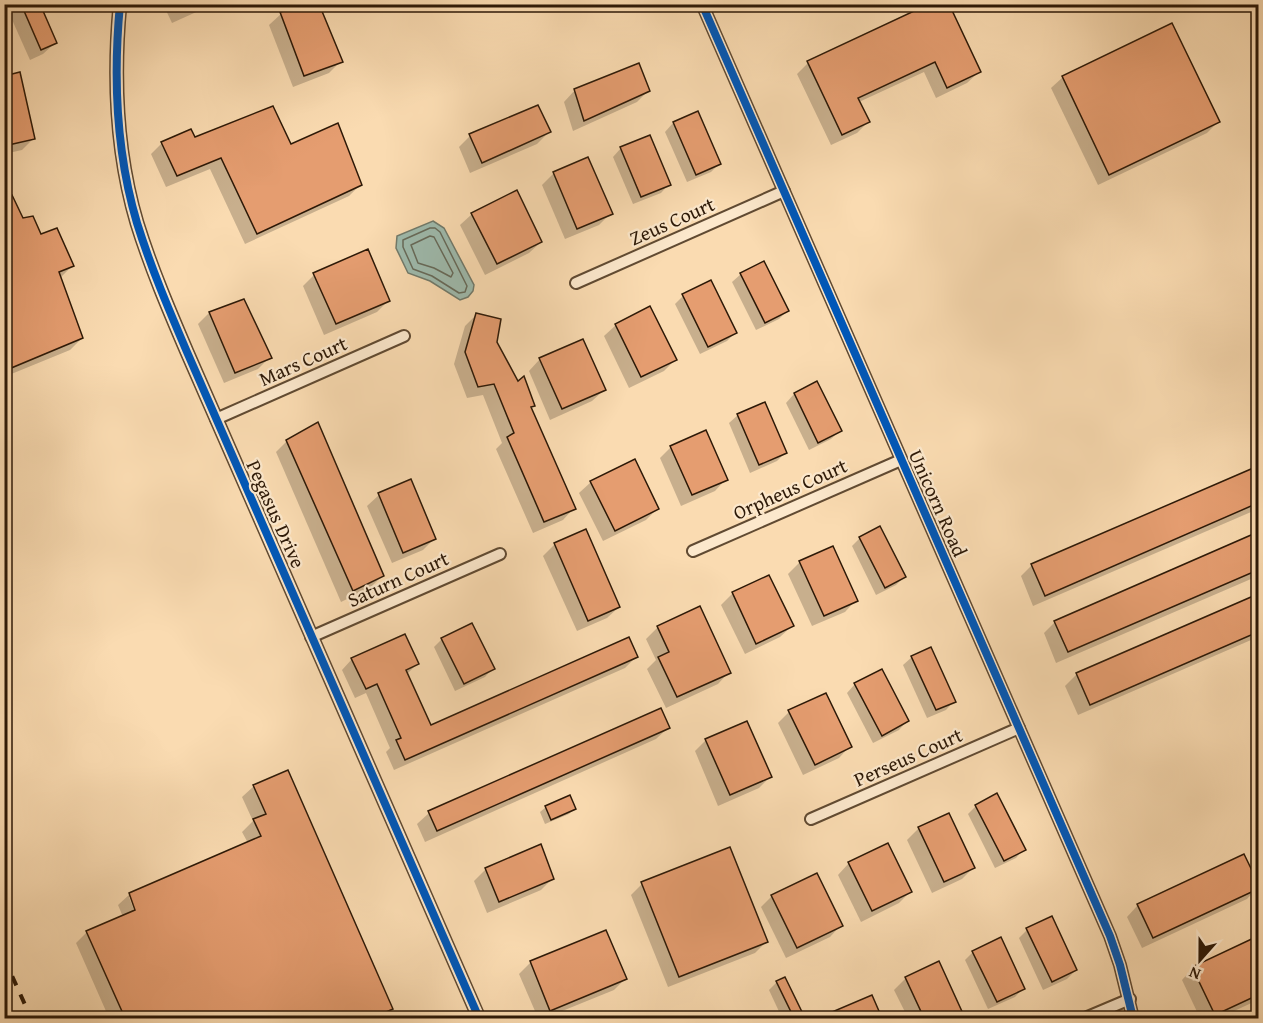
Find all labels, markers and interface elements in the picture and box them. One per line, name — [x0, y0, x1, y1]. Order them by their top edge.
street label: Zeus Court — [625, 189, 719, 252]
street label: Mars Court — [254, 328, 351, 393]
street label: Unicorn Road — [902, 444, 975, 561]
street label: Orpheus Court — [728, 450, 851, 527]
street label: Pegasus Drive — [240, 455, 313, 572]
street label: Saturn Court — [342, 543, 453, 614]
street label: Perseus Court — [849, 720, 967, 793]
north arrow — [1170, 930, 1230, 990]
text: N — [1185, 961, 1204, 987]

